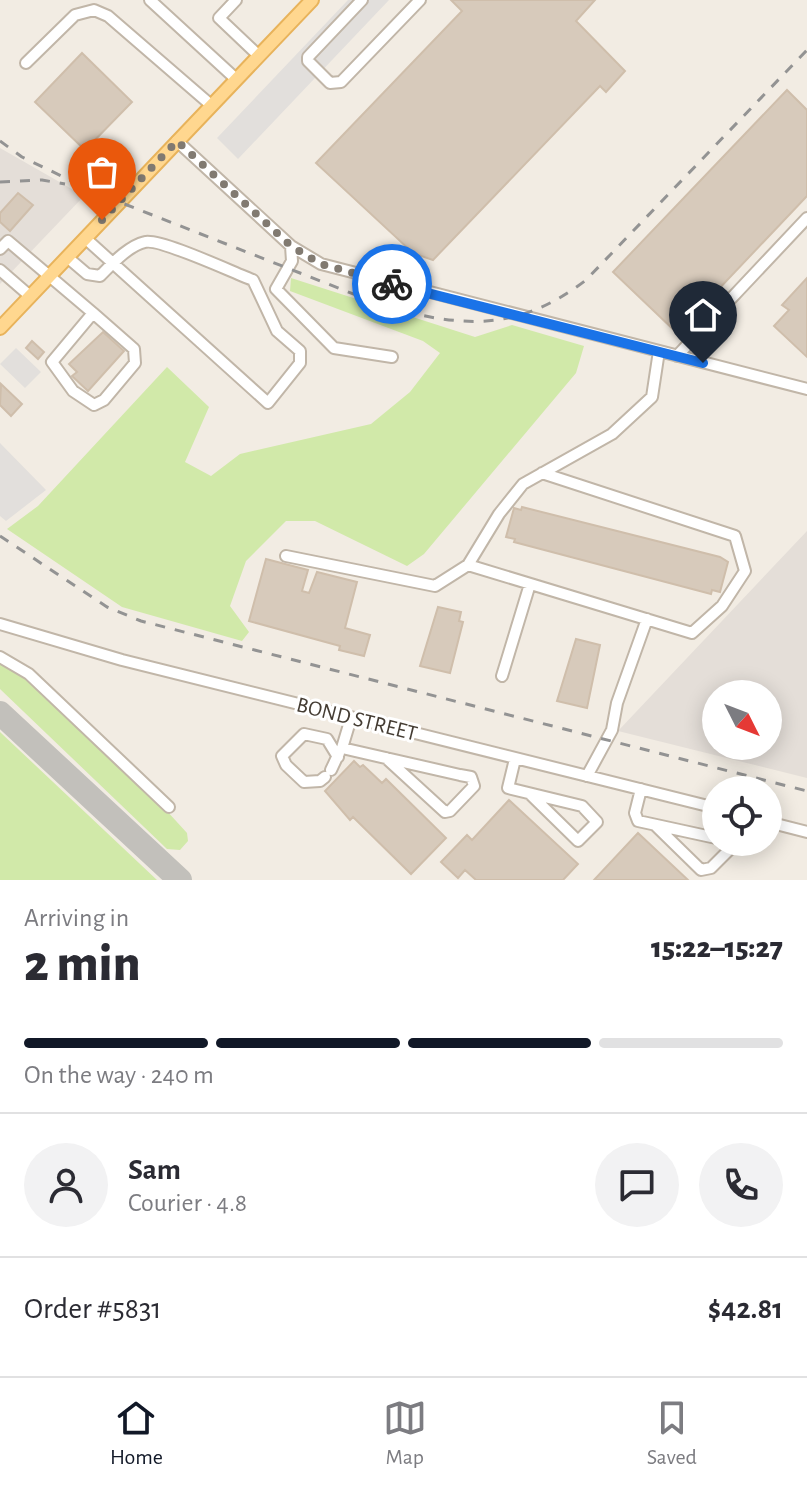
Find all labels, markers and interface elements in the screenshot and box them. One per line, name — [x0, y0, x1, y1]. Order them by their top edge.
pin — [68, 138, 136, 220]
icon: bag — [80, 150, 124, 194]
courier — [352, 244, 432, 324]
icon: bike — [370, 262, 414, 306]
pin — [669, 281, 737, 363]
icon: home — [681, 293, 725, 337]
north arrow — [702, 680, 782, 760]
map controls — [702, 680, 782, 856]
street label: BOND STREET — [294, 693, 420, 745]
button: locate — [702, 776, 782, 856]
text: Arriving in — [24, 905, 129, 931]
text: 15:22–15:27 — [651, 933, 783, 963]
text: 2 min — [24, 938, 140, 990]
text: On the way · 240 m — [24, 1062, 214, 1088]
button: person — [24, 1143, 108, 1227]
button: chat — [595, 1143, 679, 1227]
button: phone — [699, 1143, 783, 1227]
text: Sam — [128, 1155, 181, 1185]
text: Courier · 4.8 — [128, 1190, 247, 1216]
text: Order #5831 — [24, 1294, 162, 1324]
text: $42.81 — [708, 1294, 783, 1324]
tab: Home — [110, 1396, 163, 1470]
tab: Map — [383, 1396, 427, 1470]
tab: Saved — [647, 1396, 697, 1470]

